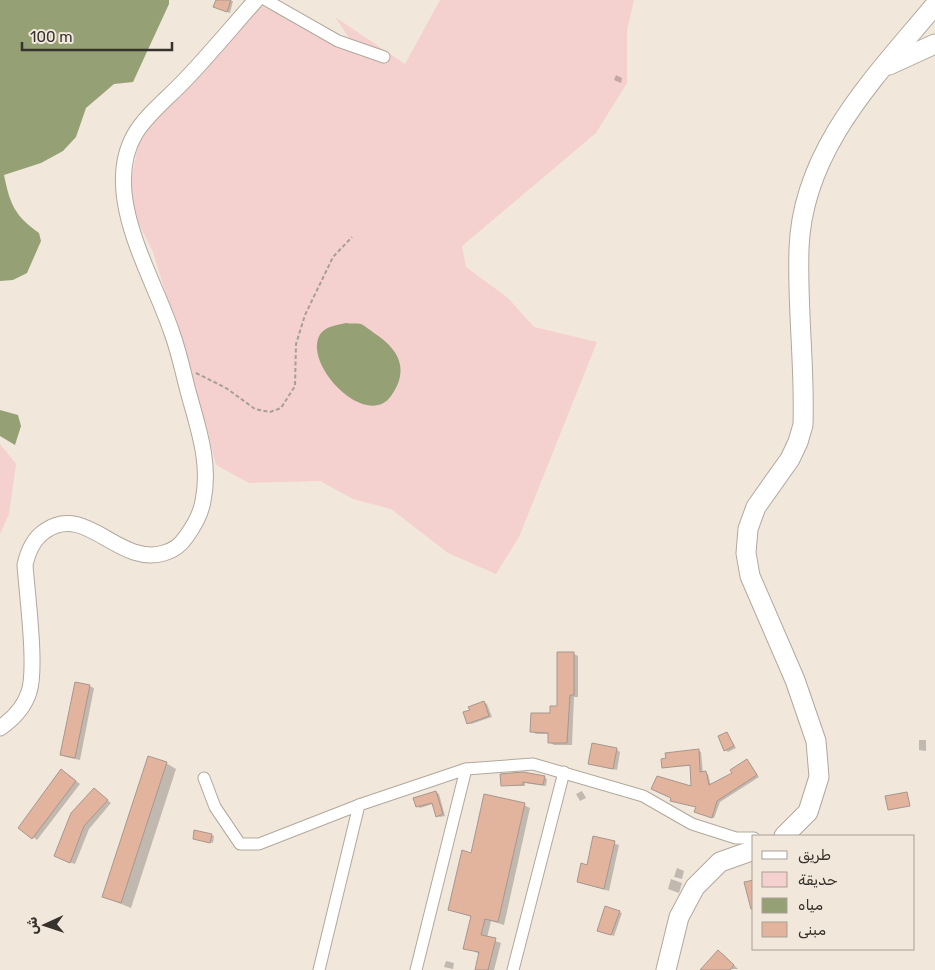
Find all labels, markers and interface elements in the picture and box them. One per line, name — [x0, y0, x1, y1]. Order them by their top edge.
scale bar — [22, 20, 172, 52]
text: 100 m — [30, 28, 72, 46]
legend — [752, 835, 915, 950]
text: طريق — [798, 846, 831, 864]
text: حديقة — [798, 871, 838, 889]
text: مياه — [798, 896, 823, 914]
north arrow — [20, 900, 70, 950]
text: ش — [24, 916, 41, 935]
text: مبنى — [798, 921, 826, 939]

